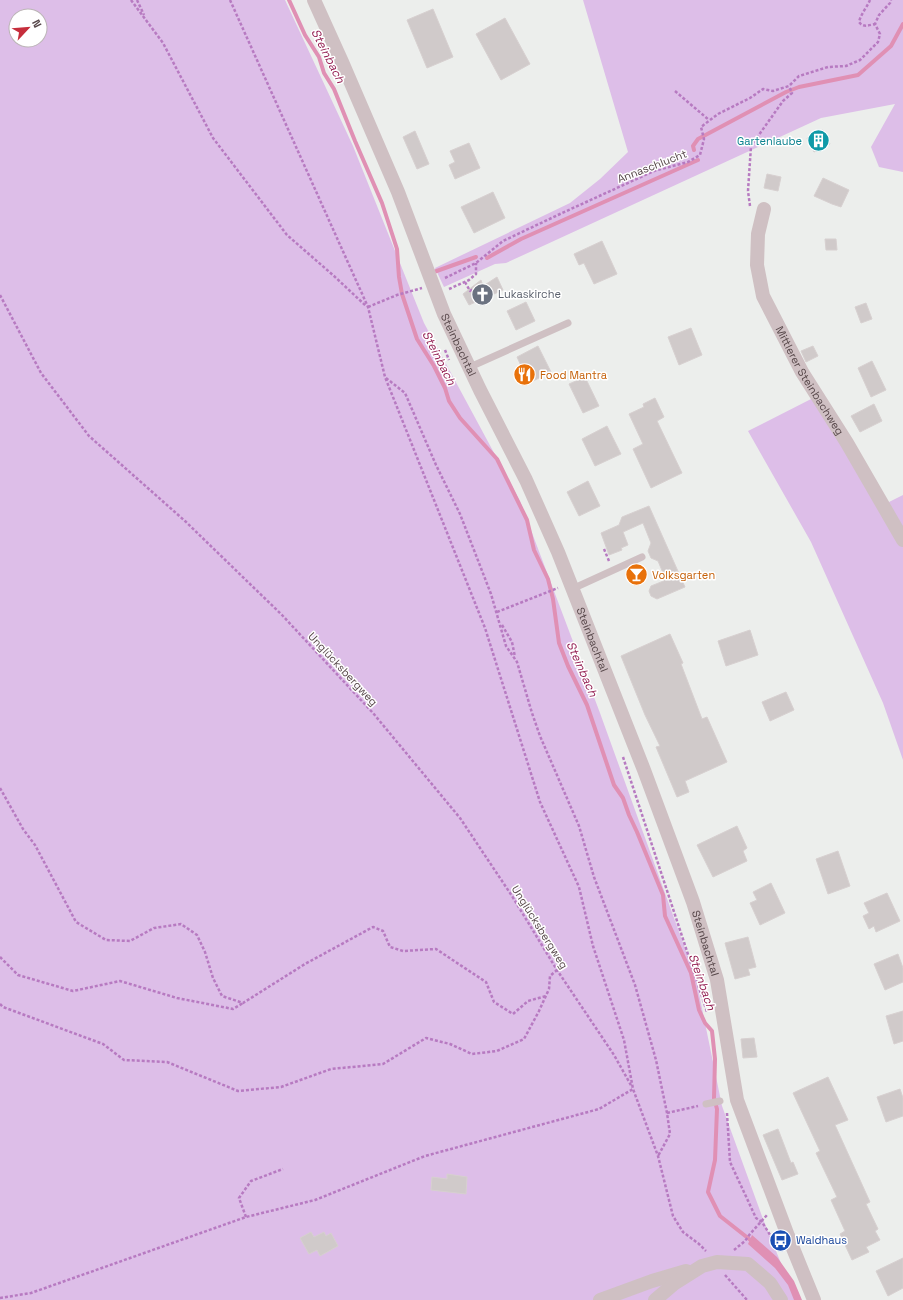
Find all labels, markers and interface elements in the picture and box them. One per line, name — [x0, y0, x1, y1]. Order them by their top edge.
north arrow — [8, 8, 48, 48]
text: N — [29, 17, 45, 30]
water label: Steinbach — [307, 26, 349, 87]
building icon: Gartenlaube — [805, 128, 831, 154]
place label: Gartenlaube — [737, 134, 802, 148]
street label: Annaschlucht — [615, 146, 689, 186]
church icon: Lukaskirche — [469, 281, 495, 307]
place label: Lukaskirche — [498, 287, 561, 301]
street label: Steinbachtal — [439, 311, 479, 379]
street label: Mittlerer Steinbachweg — [773, 324, 847, 438]
water label: Steinbach — [419, 328, 459, 388]
restaurant icon: Food Mantra — [511, 362, 537, 388]
place label: Food Mantra — [540, 368, 608, 382]
bar icon: Volksgarten — [624, 562, 650, 588]
place label: Volksgarten — [652, 568, 715, 582]
street label: Steinbachtal — [574, 606, 612, 674]
street label: Unglücksbergweg — [305, 629, 381, 709]
water label: Steinbach — [563, 639, 601, 699]
street label: Unglücksbergweg — [509, 883, 571, 971]
street label: Steinbachtal — [689, 908, 722, 978]
water label: Steinbach — [685, 951, 719, 1013]
bus stop icon: Waldhaus — [768, 1227, 794, 1253]
place label: Waldhaus — [796, 1233, 847, 1247]

